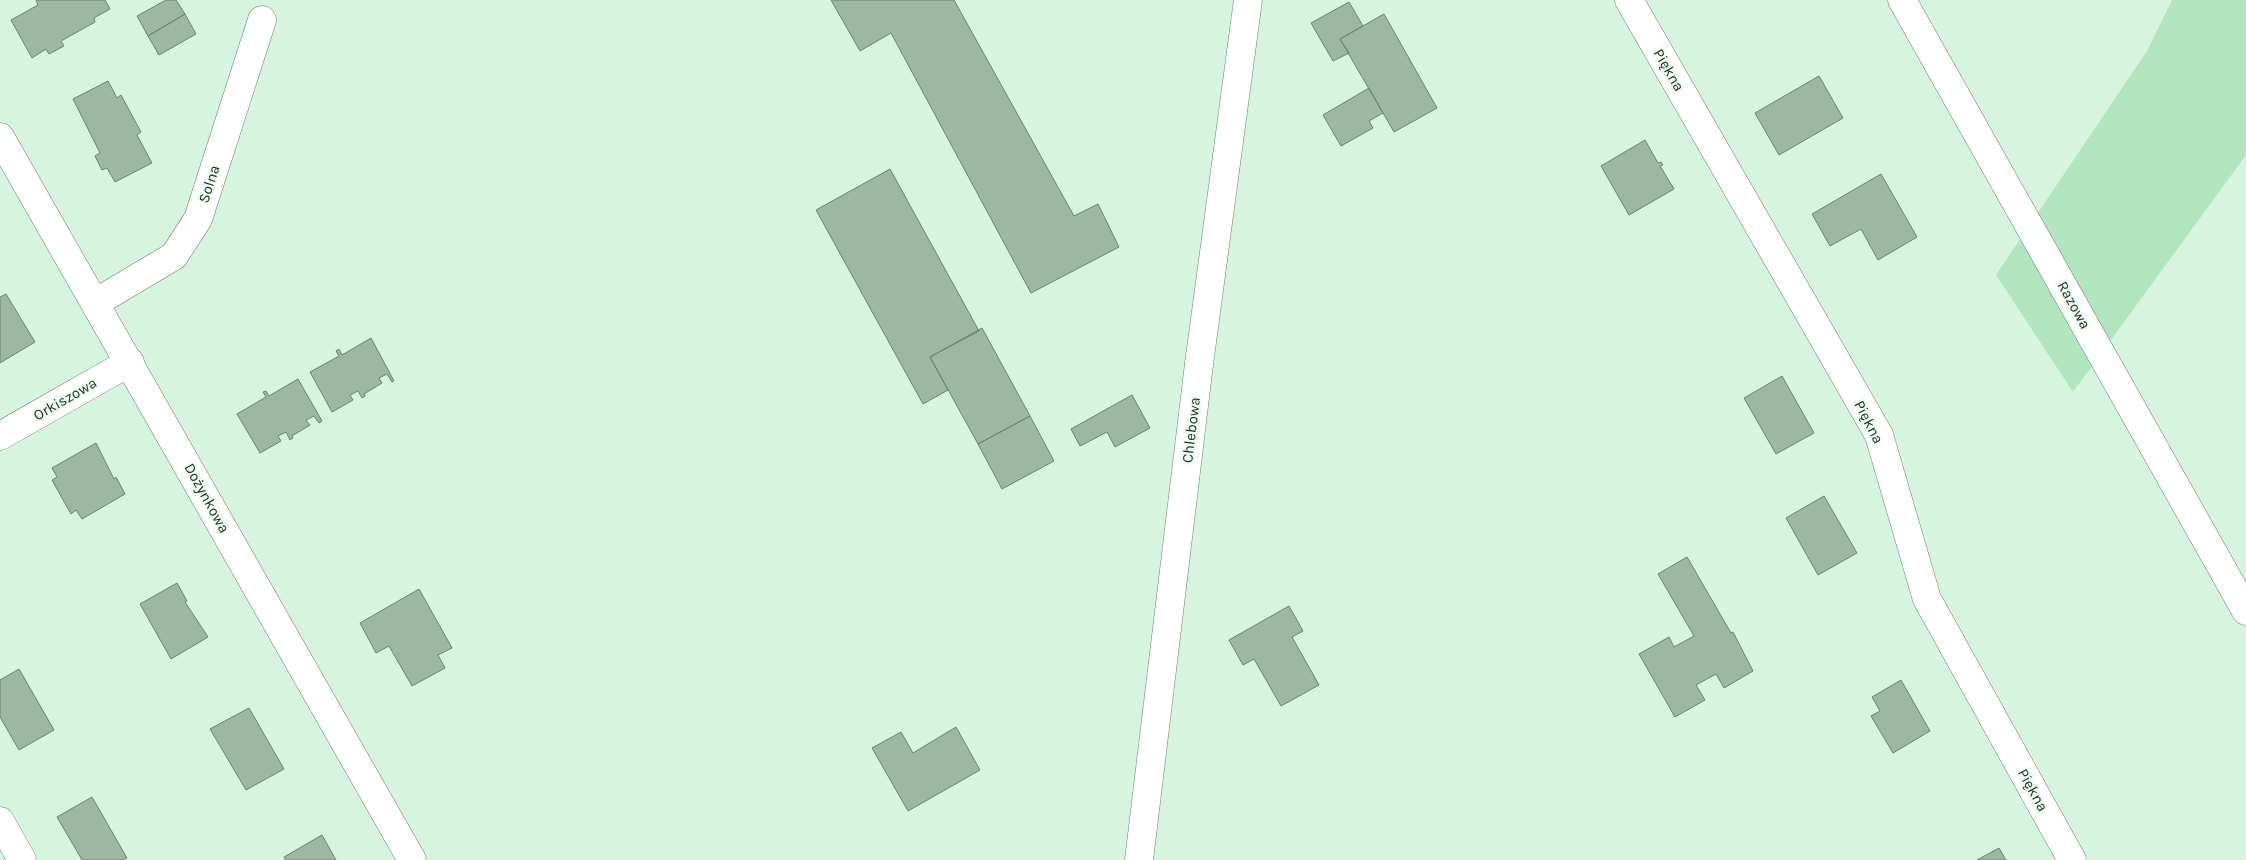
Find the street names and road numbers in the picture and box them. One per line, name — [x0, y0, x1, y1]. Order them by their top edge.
street label: Piękna — [1650, 45, 1688, 95]
street label: Solna — [194, 163, 224, 205]
street label: Razowa — [2054, 278, 2094, 332]
street label: Orkiszowa — [30, 374, 100, 424]
street label: Chlebowa — [1178, 396, 1204, 464]
street label: Piękna — [1850, 397, 1888, 447]
street label: Dożynkowa — [180, 460, 234, 536]
street label: Piękna — [2014, 765, 2052, 815]

